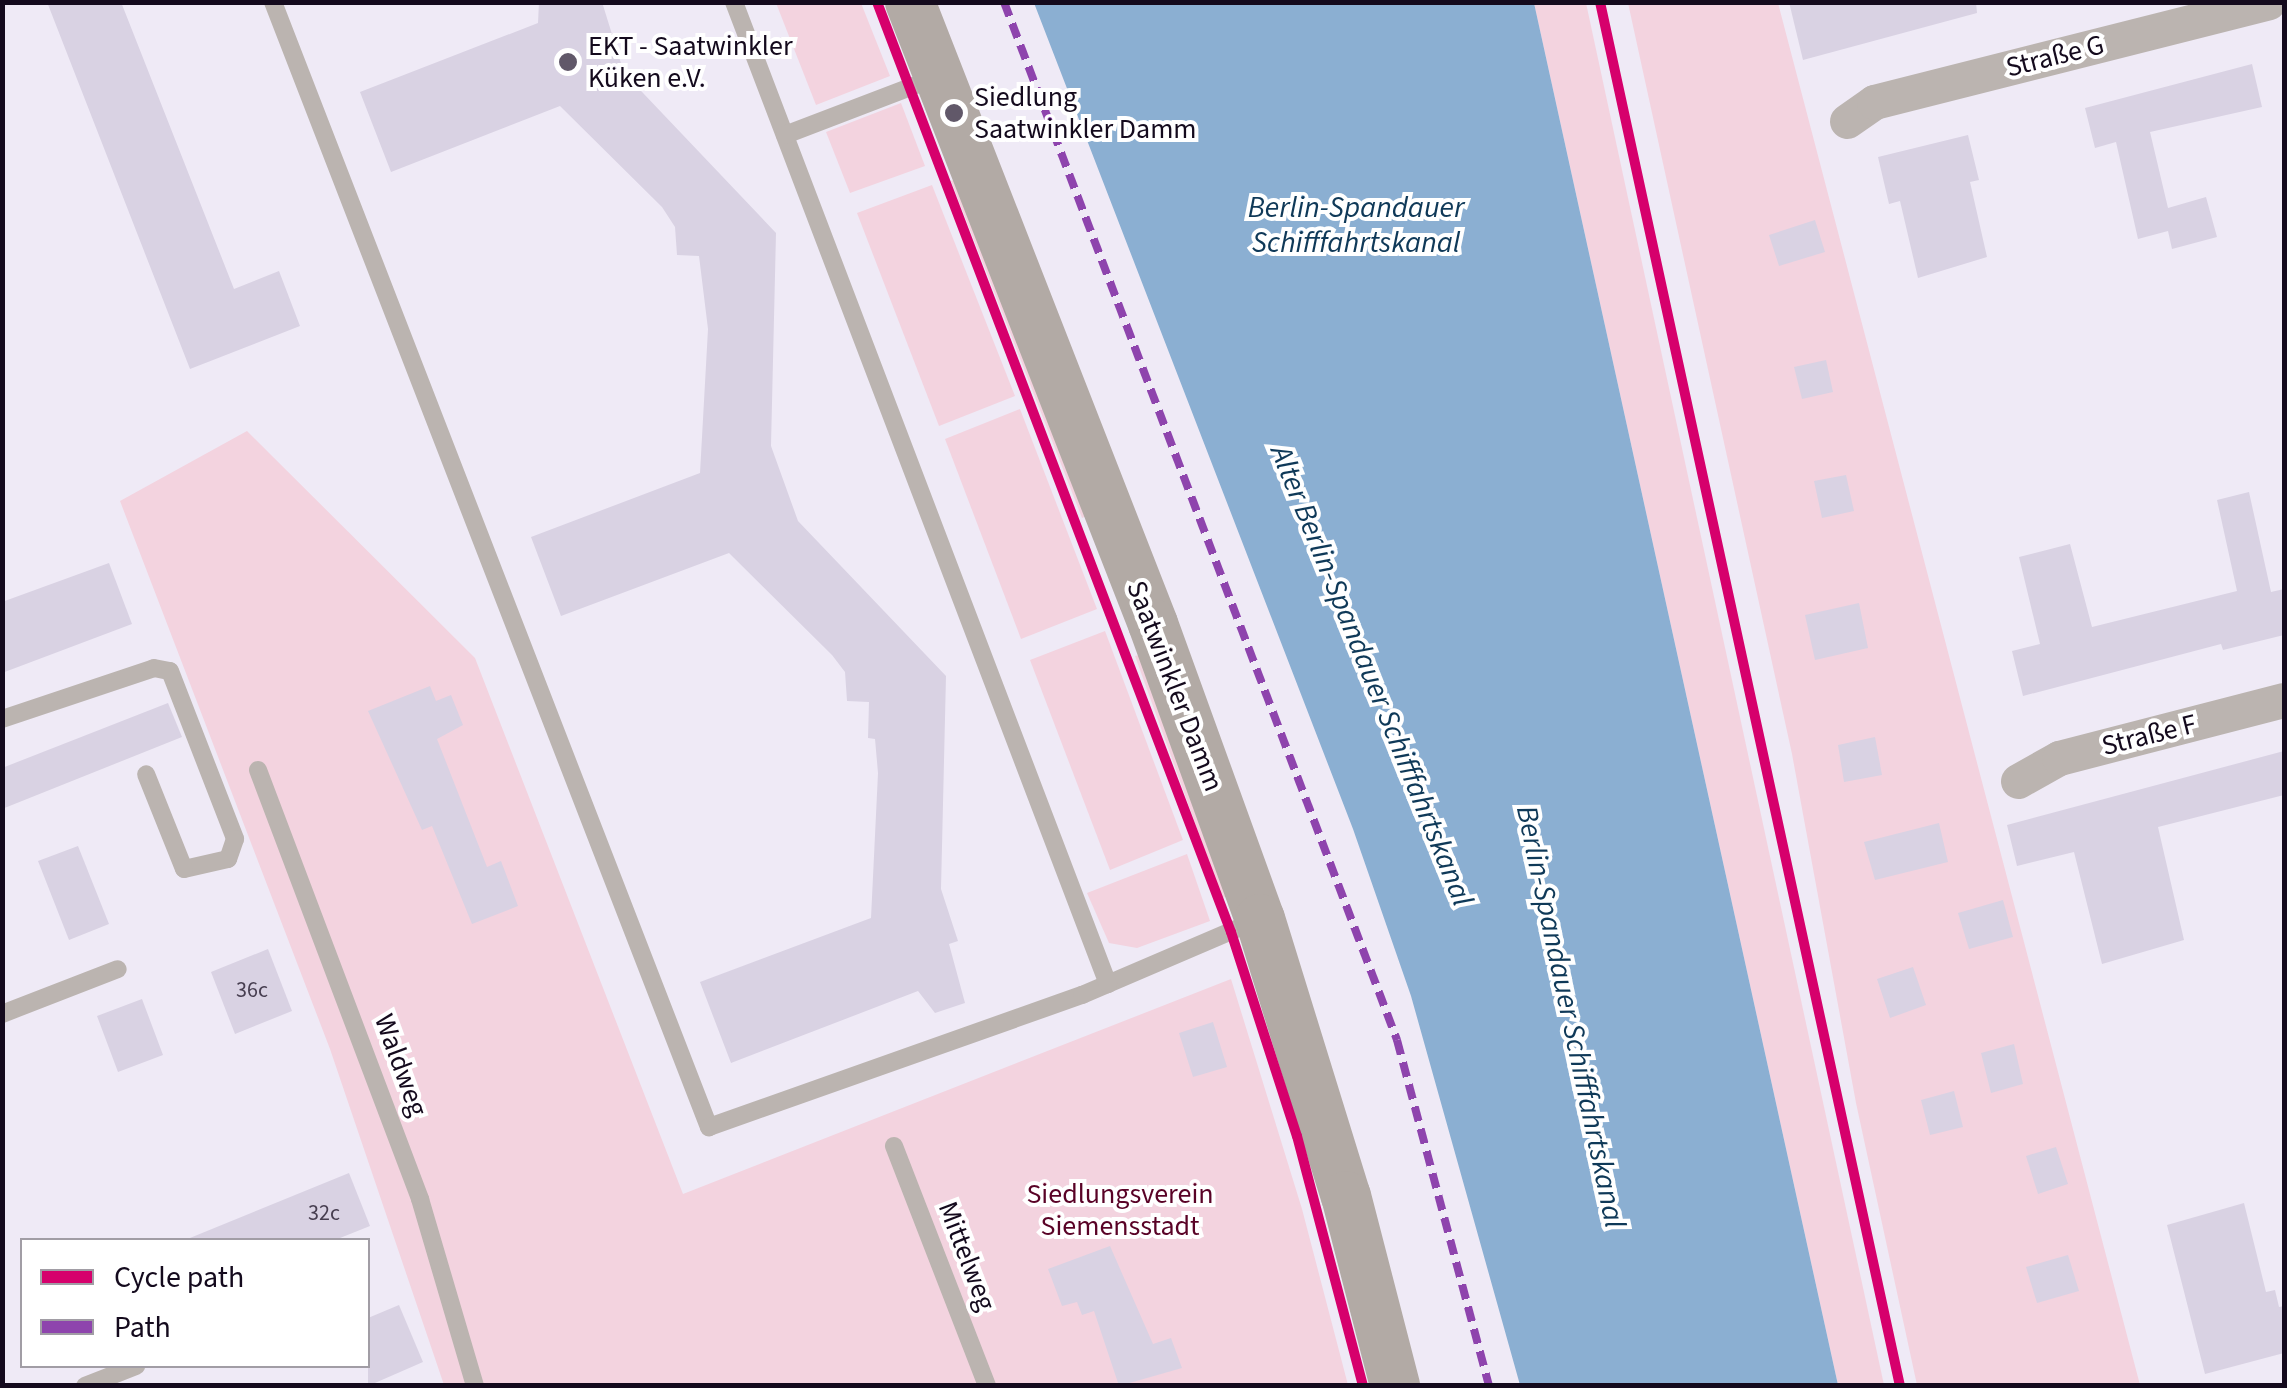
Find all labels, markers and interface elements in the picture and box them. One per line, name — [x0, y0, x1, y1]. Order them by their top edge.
street label: Straße G — [2003, 28, 2107, 84]
place label: EKT - Saatwinkler Küken e.V. — [588, 29, 793, 95]
marker: EKT - Saatwinkler Küken e.V. — [557, 51, 579, 73]
place label: Siedlung Saatwinkler Damm — [974, 80, 1197, 146]
marker: Siedlung Saatwinkler Damm — [943, 102, 965, 124]
water label: Berlin-Spandauer Schifffahrtskanal — [1248, 190, 1464, 260]
water label: Alter Berlin-Spandauer Schifffahrtskanal — [1262, 440, 1480, 912]
street label: Saatwinkler Damm — [1119, 576, 1231, 796]
street label: Straße F — [2098, 707, 2200, 763]
water label: Berlin-Spandauer Schifffahrtskanal — [1508, 802, 1632, 1232]
house number: 36c — [236, 978, 268, 1004]
street label: Waldweg — [367, 1009, 435, 1121]
park label: Siedlungsverein Siemensstadt — [1026, 1177, 1214, 1243]
street label: Mittelweg — [931, 1197, 1003, 1315]
house number: 32c — [308, 1201, 340, 1227]
legend — [20, 1238, 370, 1368]
text: Cycle path — [114, 1256, 244, 1299]
text: Path — [114, 1306, 171, 1349]

